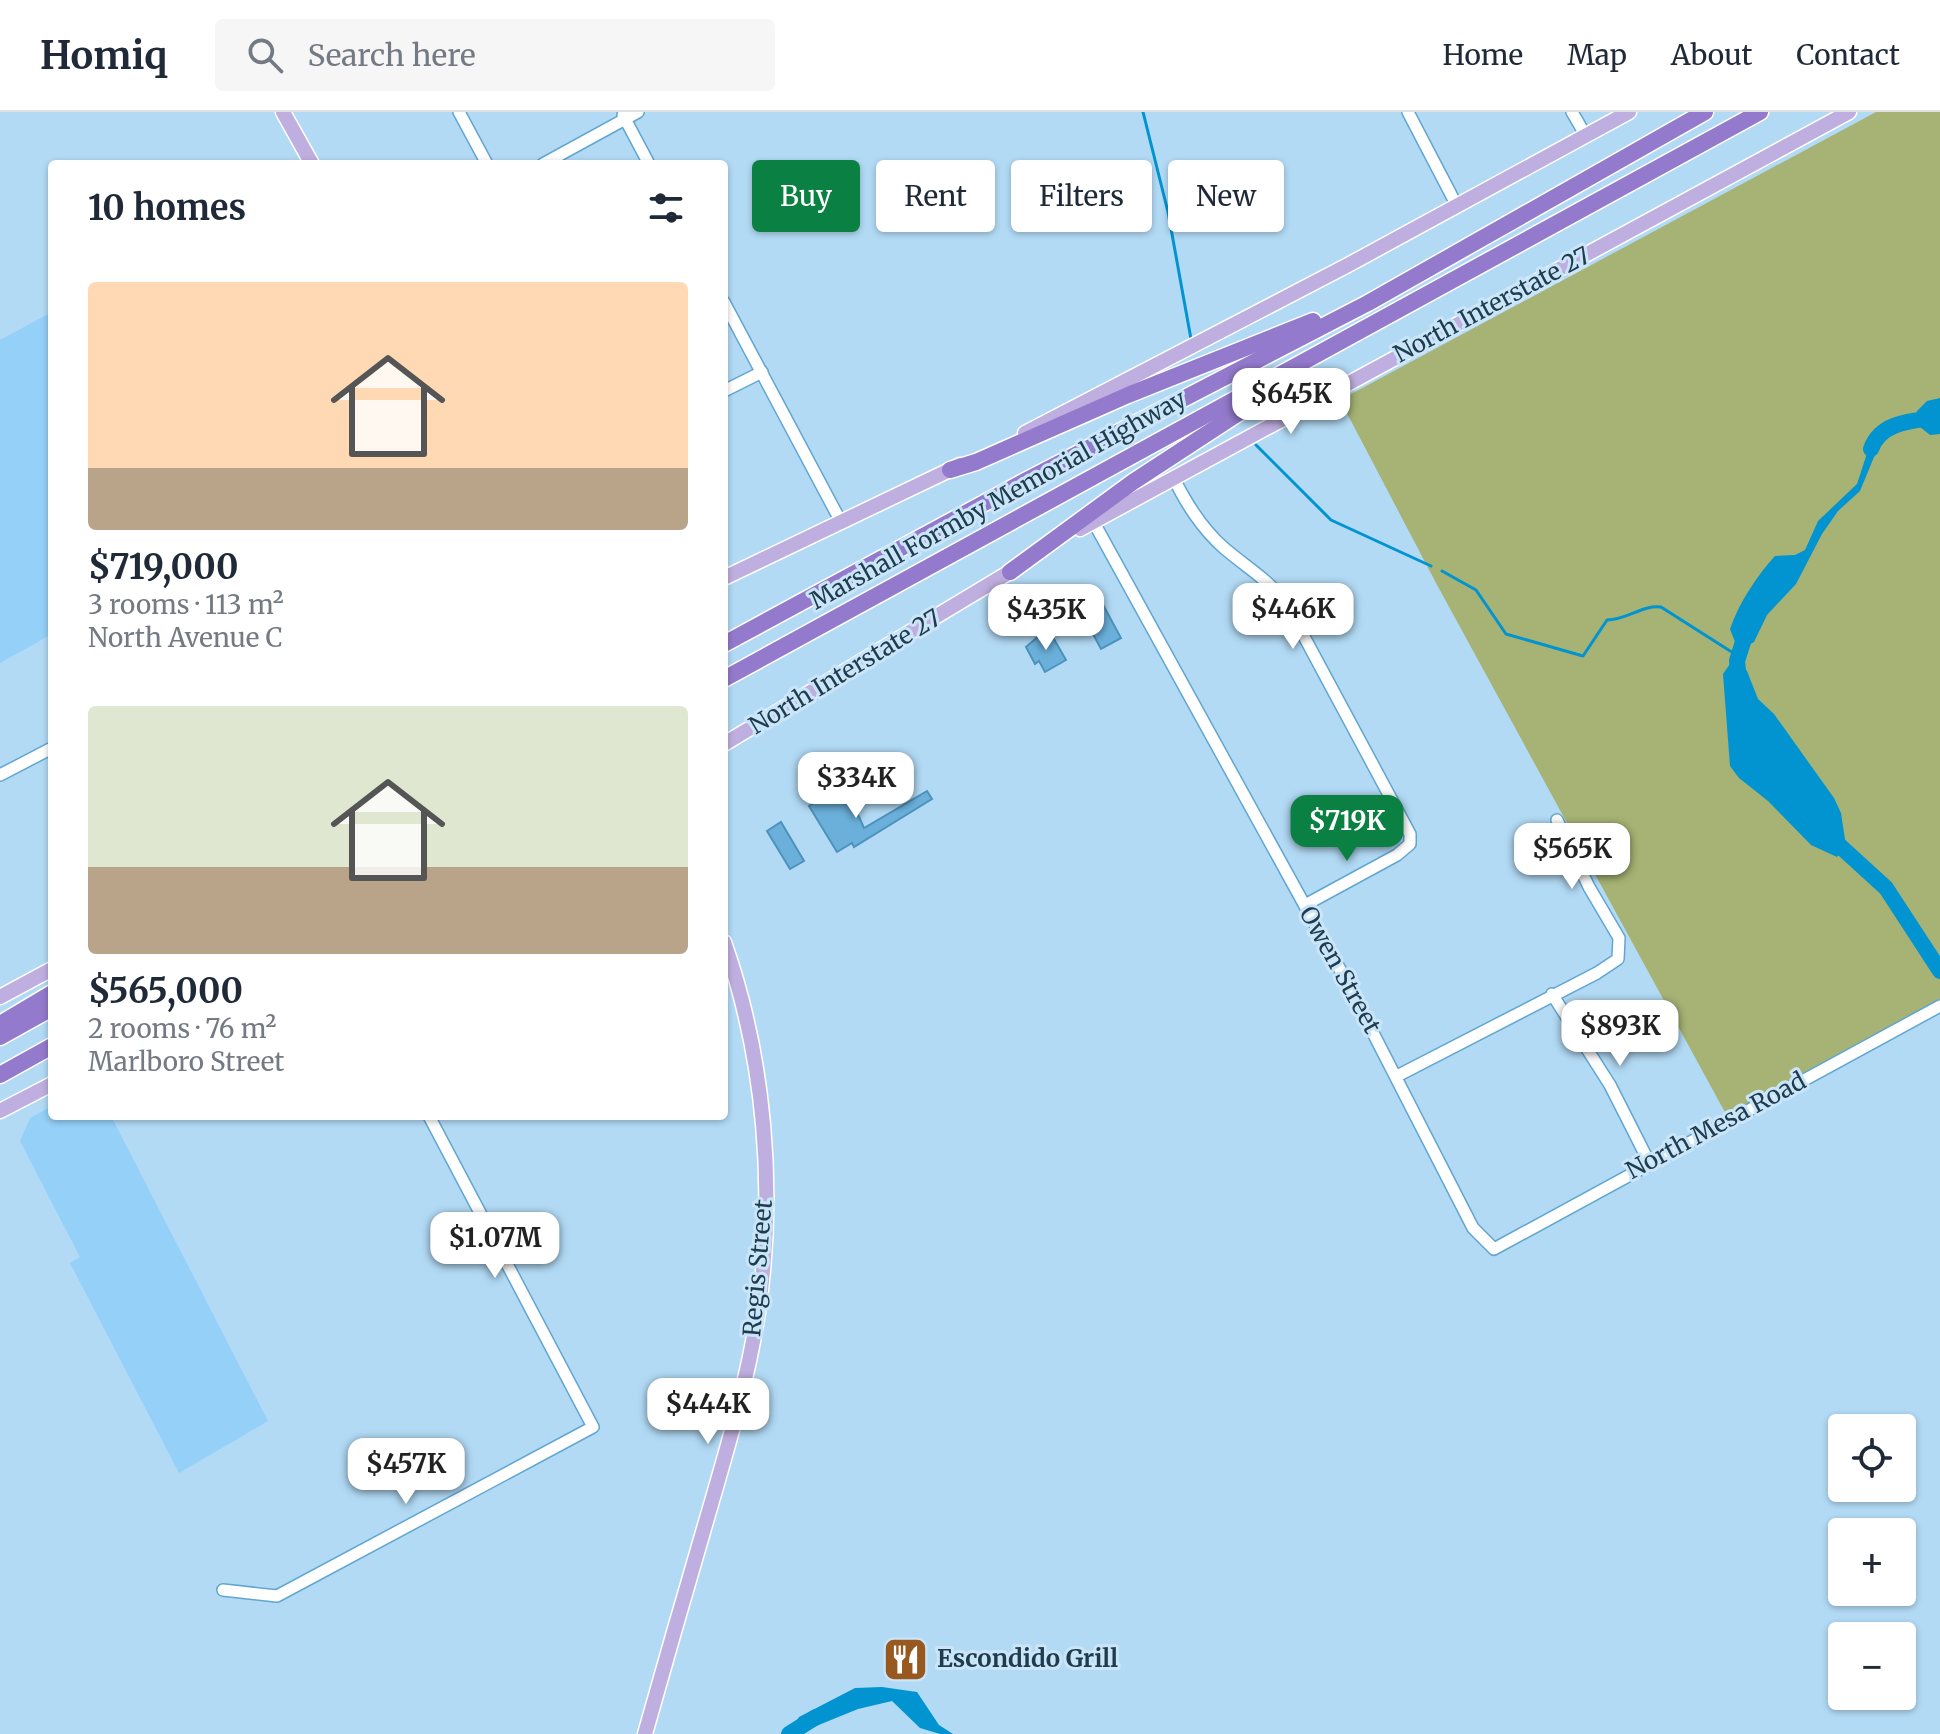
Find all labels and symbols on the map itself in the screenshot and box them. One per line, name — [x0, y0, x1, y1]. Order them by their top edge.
street label: North Interstate 27 — [1388, 240, 1595, 369]
pin: $645K — [1235, 368, 1347, 436]
street label: Marshall Formby Memorial Highway — [804, 383, 1191, 616]
pin: $446K — [1237, 583, 1349, 651]
pin: $435K — [990, 584, 1102, 652]
street label: North Interstate 27 — [743, 602, 946, 741]
pin: $334K — [800, 752, 912, 820]
pin: $719K — [1291, 795, 1403, 863]
pin: $565K — [1516, 823, 1628, 891]
street label: Owen Street — [1293, 901, 1388, 1039]
pin: $893K — [1564, 1000, 1676, 1068]
street label: North Mesa Road — [1621, 1065, 1811, 1186]
street label: Regis Street — [736, 1197, 779, 1338]
pin: $1.07M — [430, 1212, 560, 1280]
pin: $444K — [652, 1378, 764, 1446]
pin: $457K — [350, 1438, 462, 1506]
restaurant icon: Escondido Grill — [882, 1635, 930, 1683]
place label: Escondido Grill — [937, 1643, 1118, 1674]

